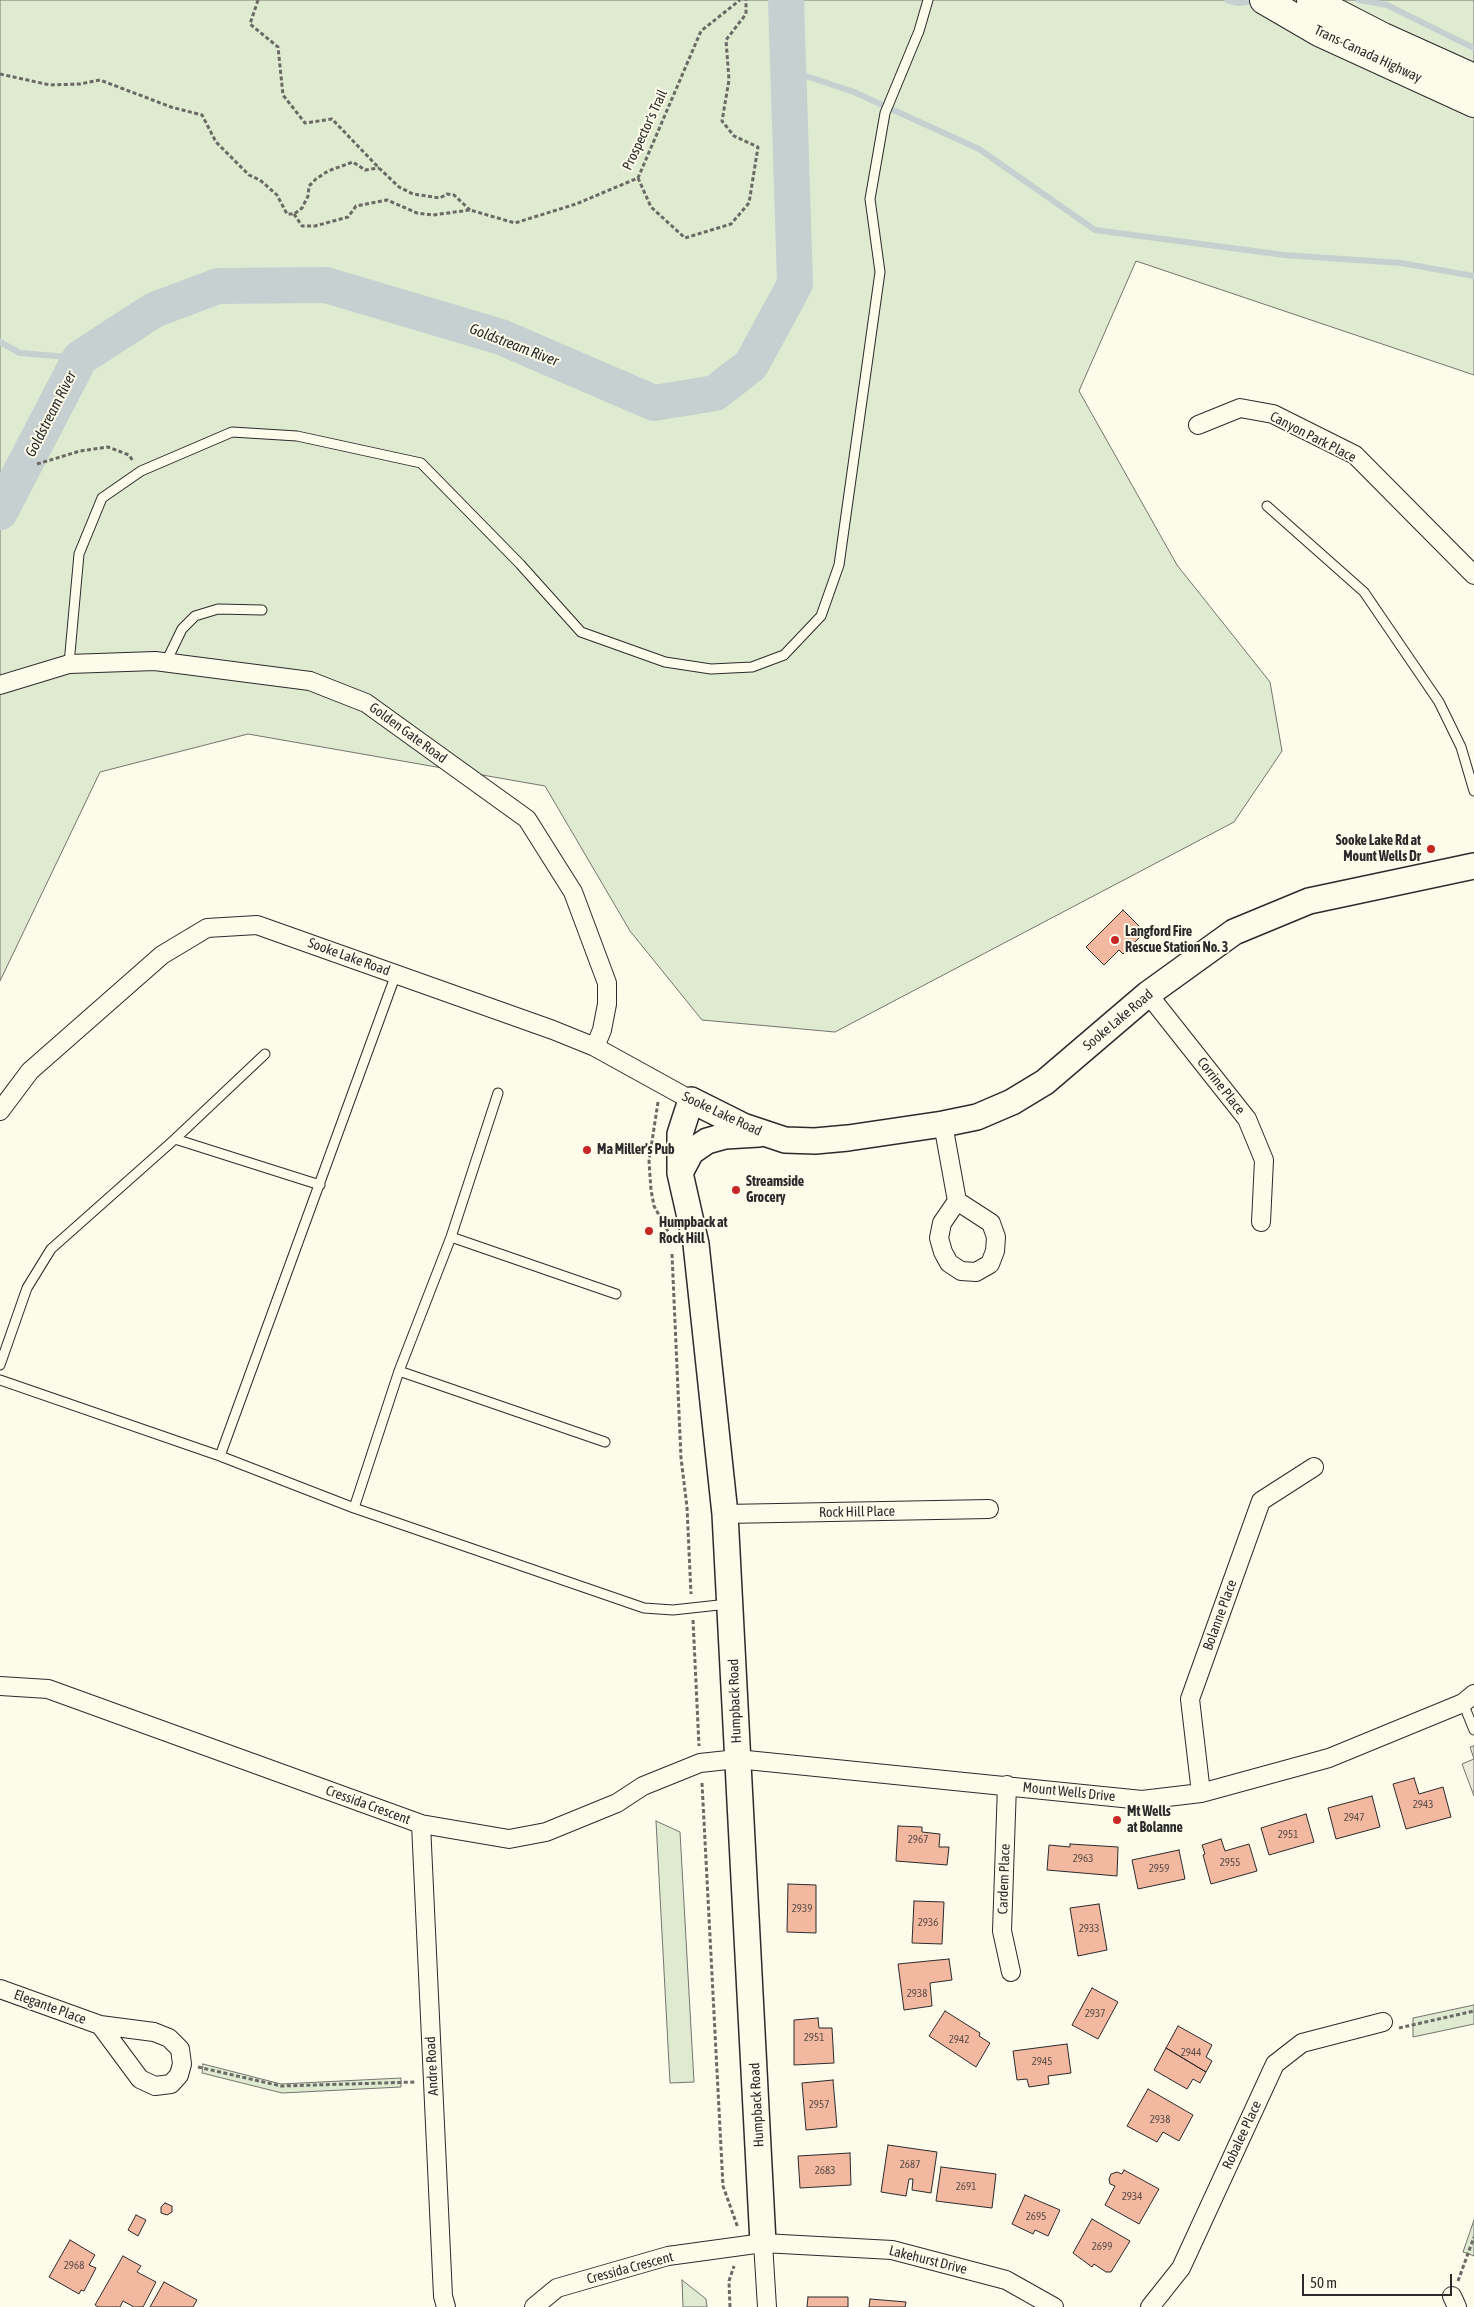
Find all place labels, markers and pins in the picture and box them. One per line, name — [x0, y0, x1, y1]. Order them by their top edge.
place label: Sooke Lake Rd at Mount Wells Dr — [1336, 833, 1421, 866]
marker: Sooke Lake Rd at Mount Wells Dr — [1425, 843, 1437, 855]
place label: Langford Fire Rescue Station No. 3 — [1125, 924, 1228, 956]
marker: Langford Fire Rescue Station No. 3 — [1109, 934, 1121, 946]
place label: Ma Miller’s Pub — [597, 1142, 675, 1158]
marker: Ma Miller’s Pub — [581, 1144, 593, 1156]
place label: Streamside Grocery — [746, 1174, 804, 1206]
marker: Streamside Grocery — [730, 1184, 742, 1196]
place label: Humpback at Rock Hill — [659, 1215, 728, 1248]
marker: Humpback at Rock Hill — [643, 1225, 655, 1237]
place label: Mt Wells at Bolanne — [1127, 1804, 1183, 1836]
marker: Mt Wells at Bolanne — [1111, 1814, 1123, 1826]

